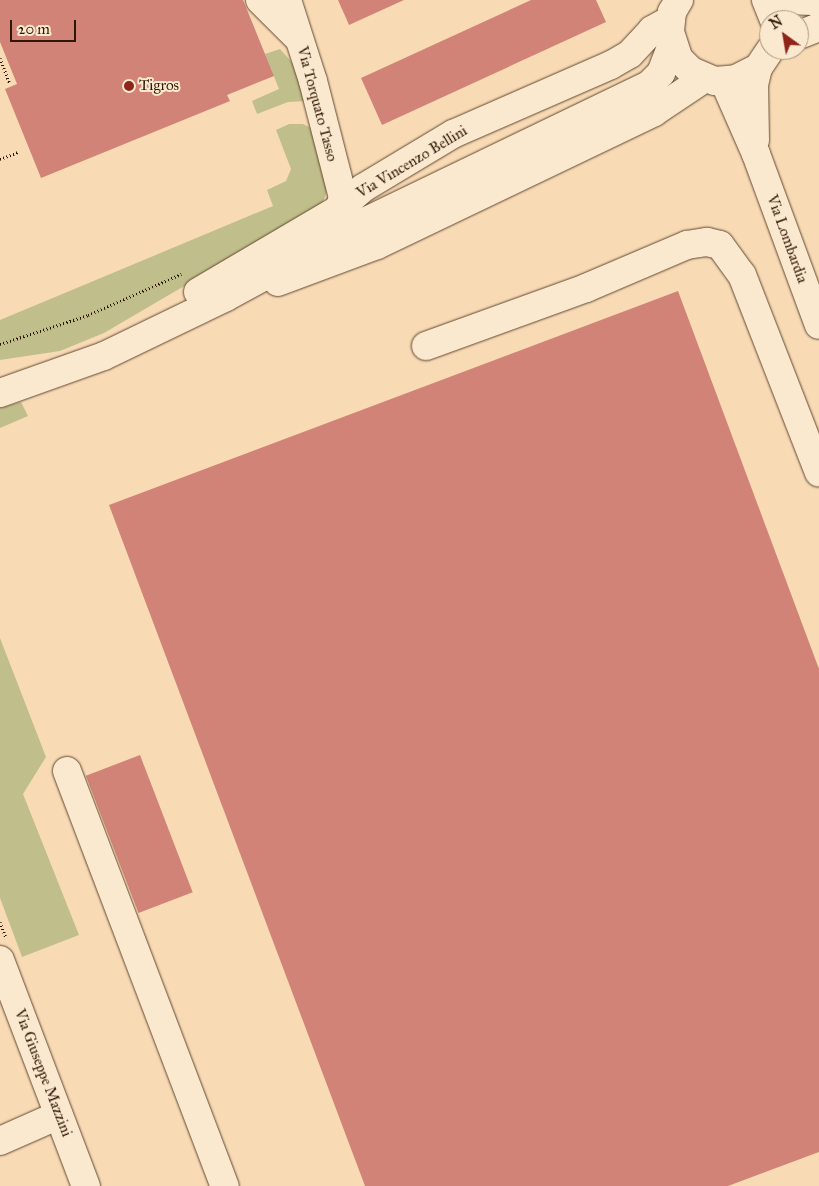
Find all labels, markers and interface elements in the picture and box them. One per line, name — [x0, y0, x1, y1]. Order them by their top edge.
scale bar — [12, 10, 79, 42]
north arrow — [759, 10, 809, 60]
text: N — [767, 12, 786, 33]
text: 20 m — [18, 20, 50, 38]
street label: Via Torquato Tasso — [293, 45, 341, 163]
place label: Tigros — [139, 77, 179, 95]
marker: Tigros — [123, 80, 135, 92]
street label: Via Vincenzo Bellini — [353, 122, 471, 202]
street label: Via Lombardia — [763, 192, 811, 286]
street label: Via Giuseppe Mazzini — [10, 1007, 76, 1139]

